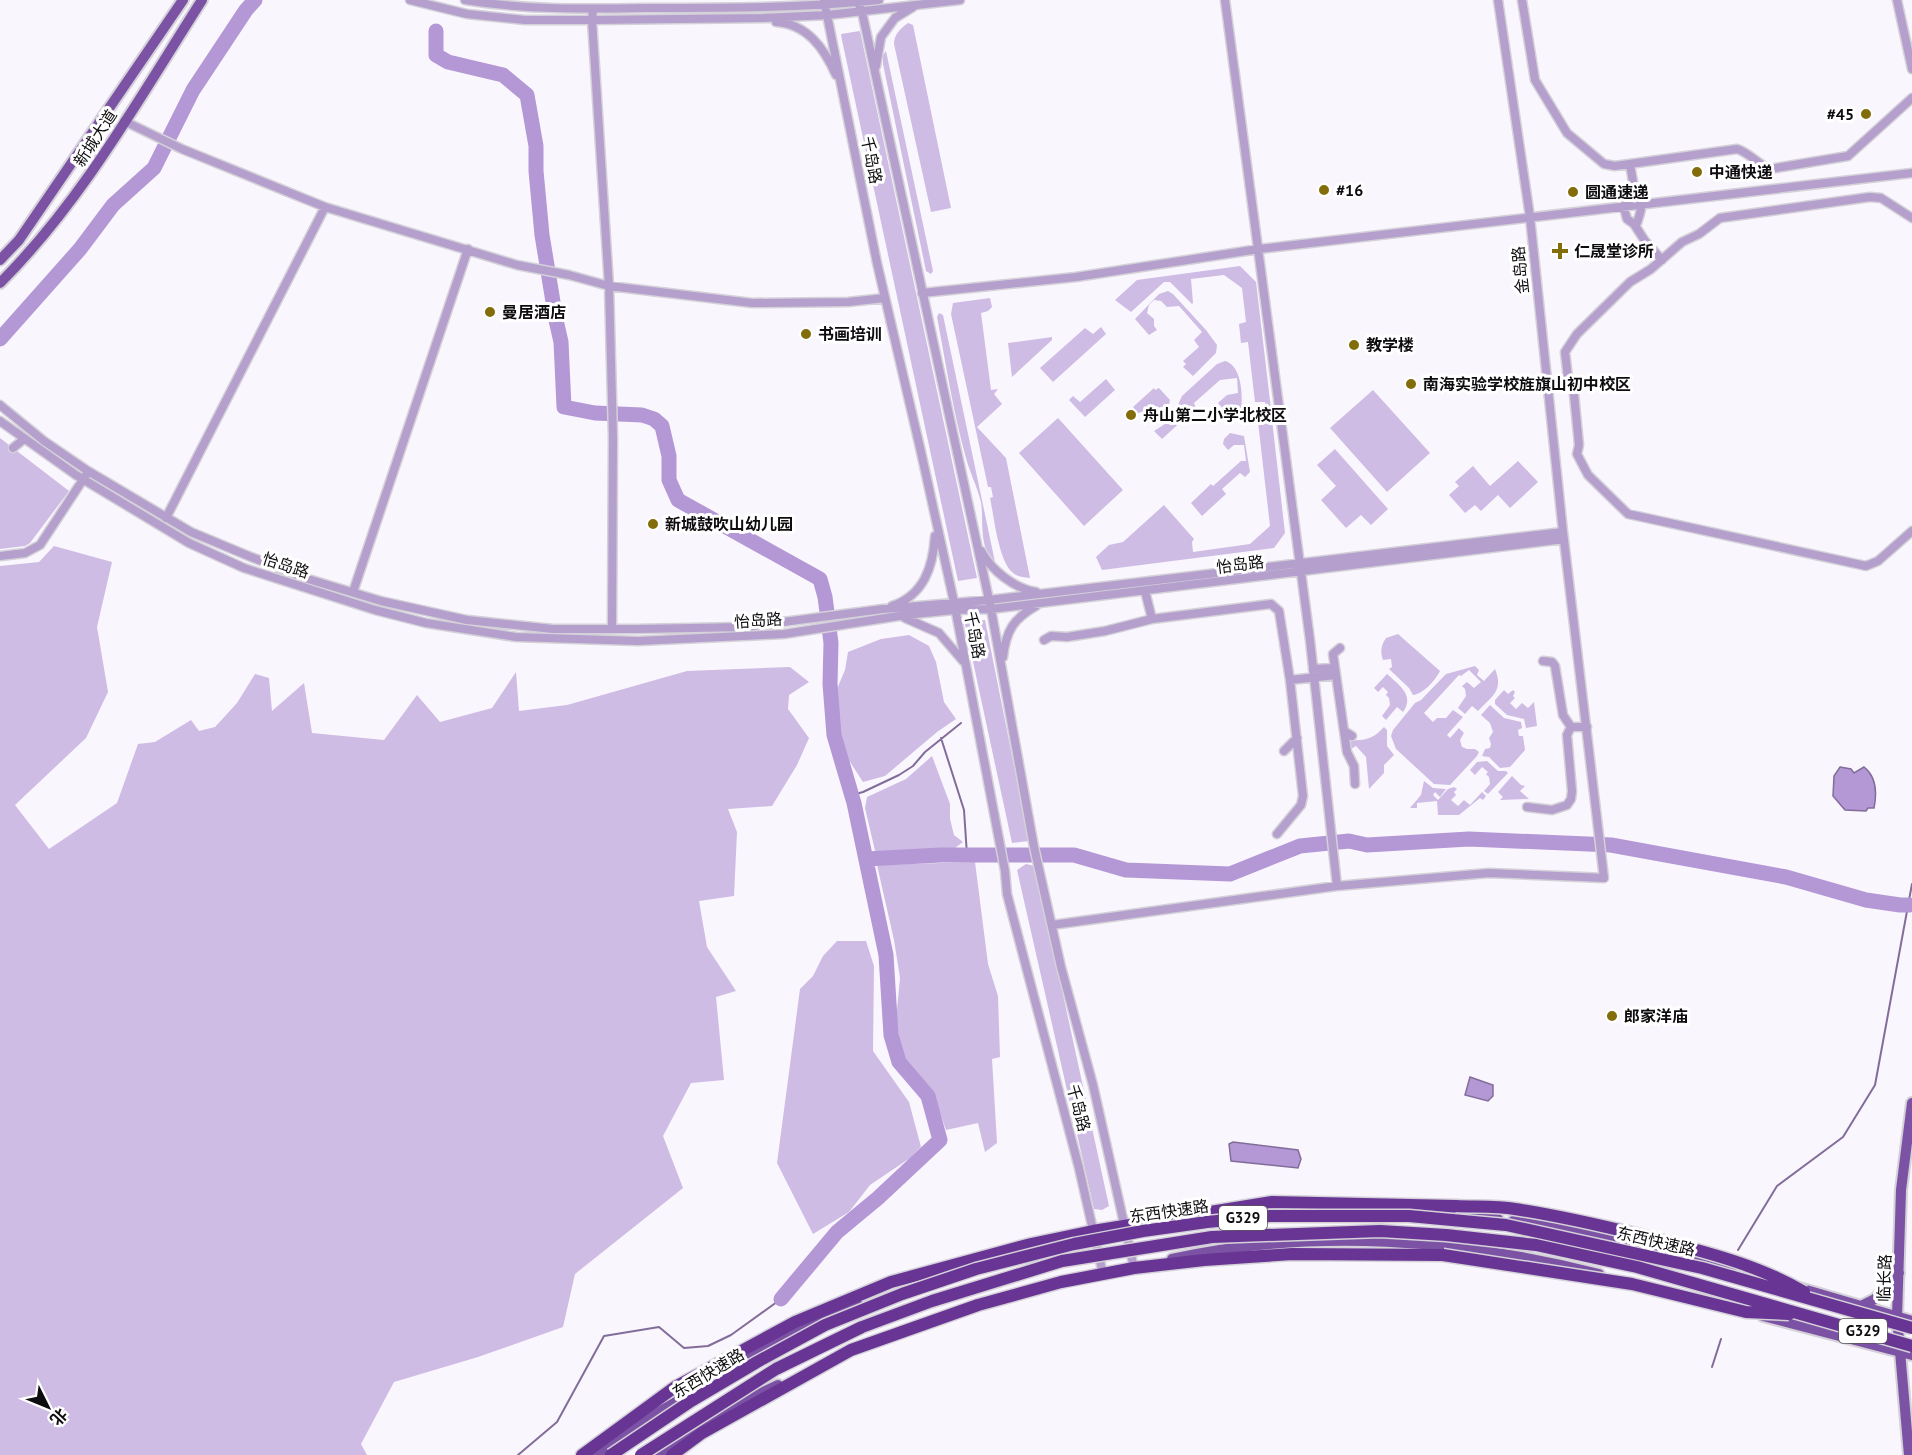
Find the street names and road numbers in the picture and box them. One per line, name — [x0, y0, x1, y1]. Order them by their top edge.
street label: 新城大道 — [69, 106, 121, 170]
street label: 千岛路 — [858, 135, 886, 185]
street label: 金岛路 — [1508, 245, 1532, 295]
street label: 怡岛路 — [260, 548, 312, 582]
street label: 怡岛路 — [1215, 551, 1265, 577]
street label: 怡岛路 — [733, 608, 783, 632]
street label: 千岛路 — [961, 610, 989, 660]
street label: 千岛路 — [1063, 1082, 1095, 1134]
street label: 东西快速路 — [1128, 1196, 1210, 1226]
road number: G329 — [1219, 1206, 1267, 1230]
street label: 东西快速路 — [1615, 1222, 1697, 1260]
street label: 临长路 — [1873, 1254, 1895, 1302]
road number: G329 — [1839, 1319, 1887, 1343]
street label: 东西快速路 — [669, 1344, 747, 1402]

